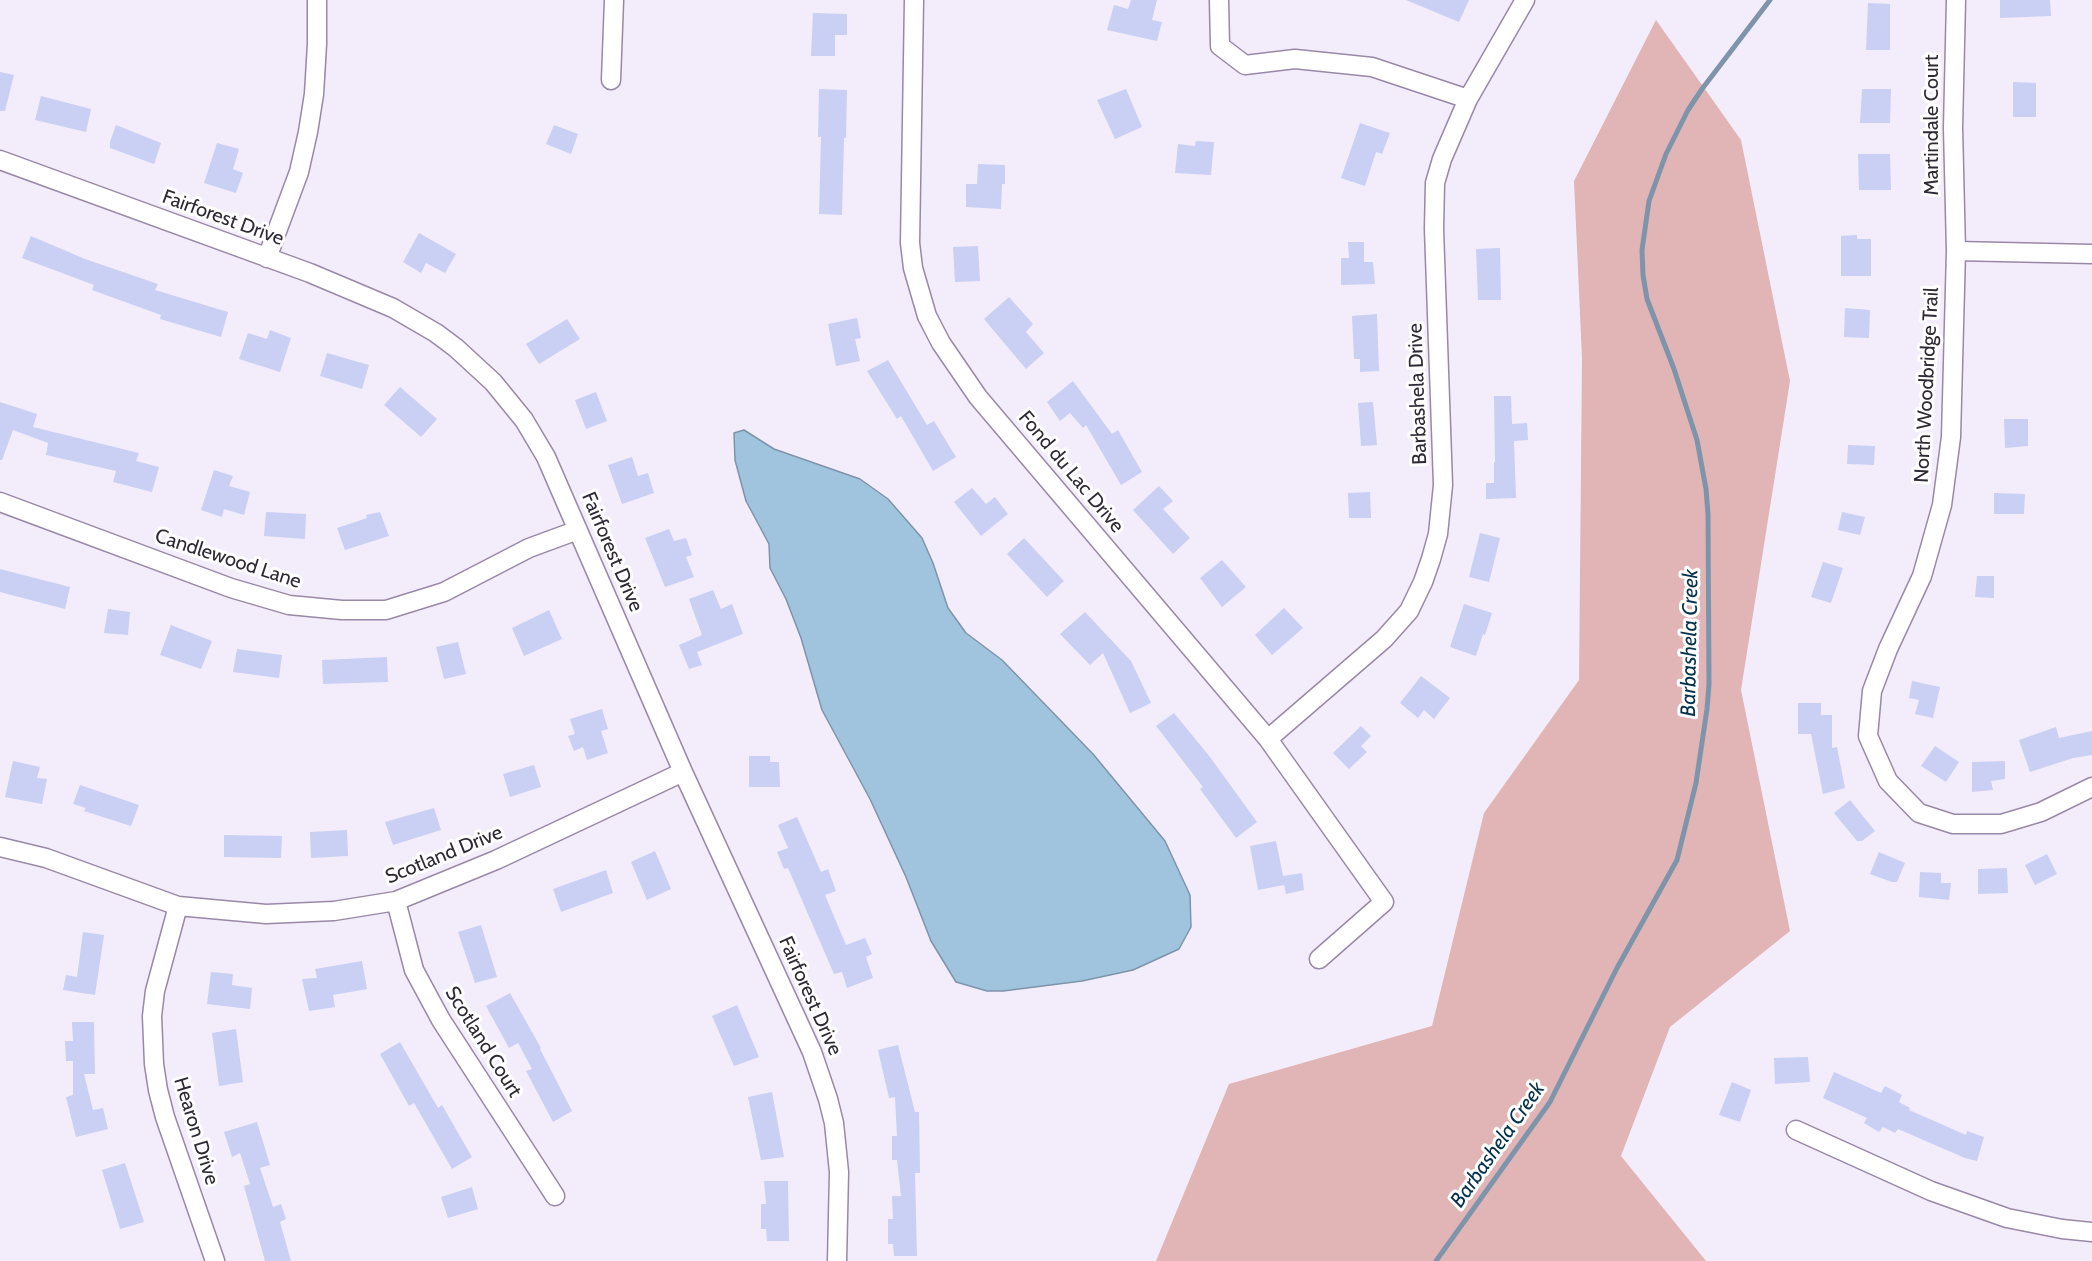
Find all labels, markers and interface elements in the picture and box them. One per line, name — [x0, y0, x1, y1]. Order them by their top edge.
street label: Martindale Court — [1920, 55, 1944, 195]
street label: Fairforest Drive — [159, 185, 287, 251]
street label: North Woodbridge Trail — [1910, 287, 1944, 483]
street label: Barbashela Drive — [1404, 323, 1432, 465]
street label: Fond du Lac Drive — [1013, 406, 1129, 538]
street label: Fairforest Drive — [576, 489, 648, 615]
street label: Candlewood Lane — [152, 524, 304, 594]
water label: Barbashela Creek — [1676, 569, 1704, 717]
street label: Scotland Drive — [382, 821, 506, 889]
street label: Fairforest Drive — [773, 933, 847, 1059]
street label: Scotland Court — [439, 982, 527, 1102]
street label: Hearon Drive — [168, 1074, 224, 1188]
water label: Barbashela Creek — [1445, 1077, 1551, 1213]

